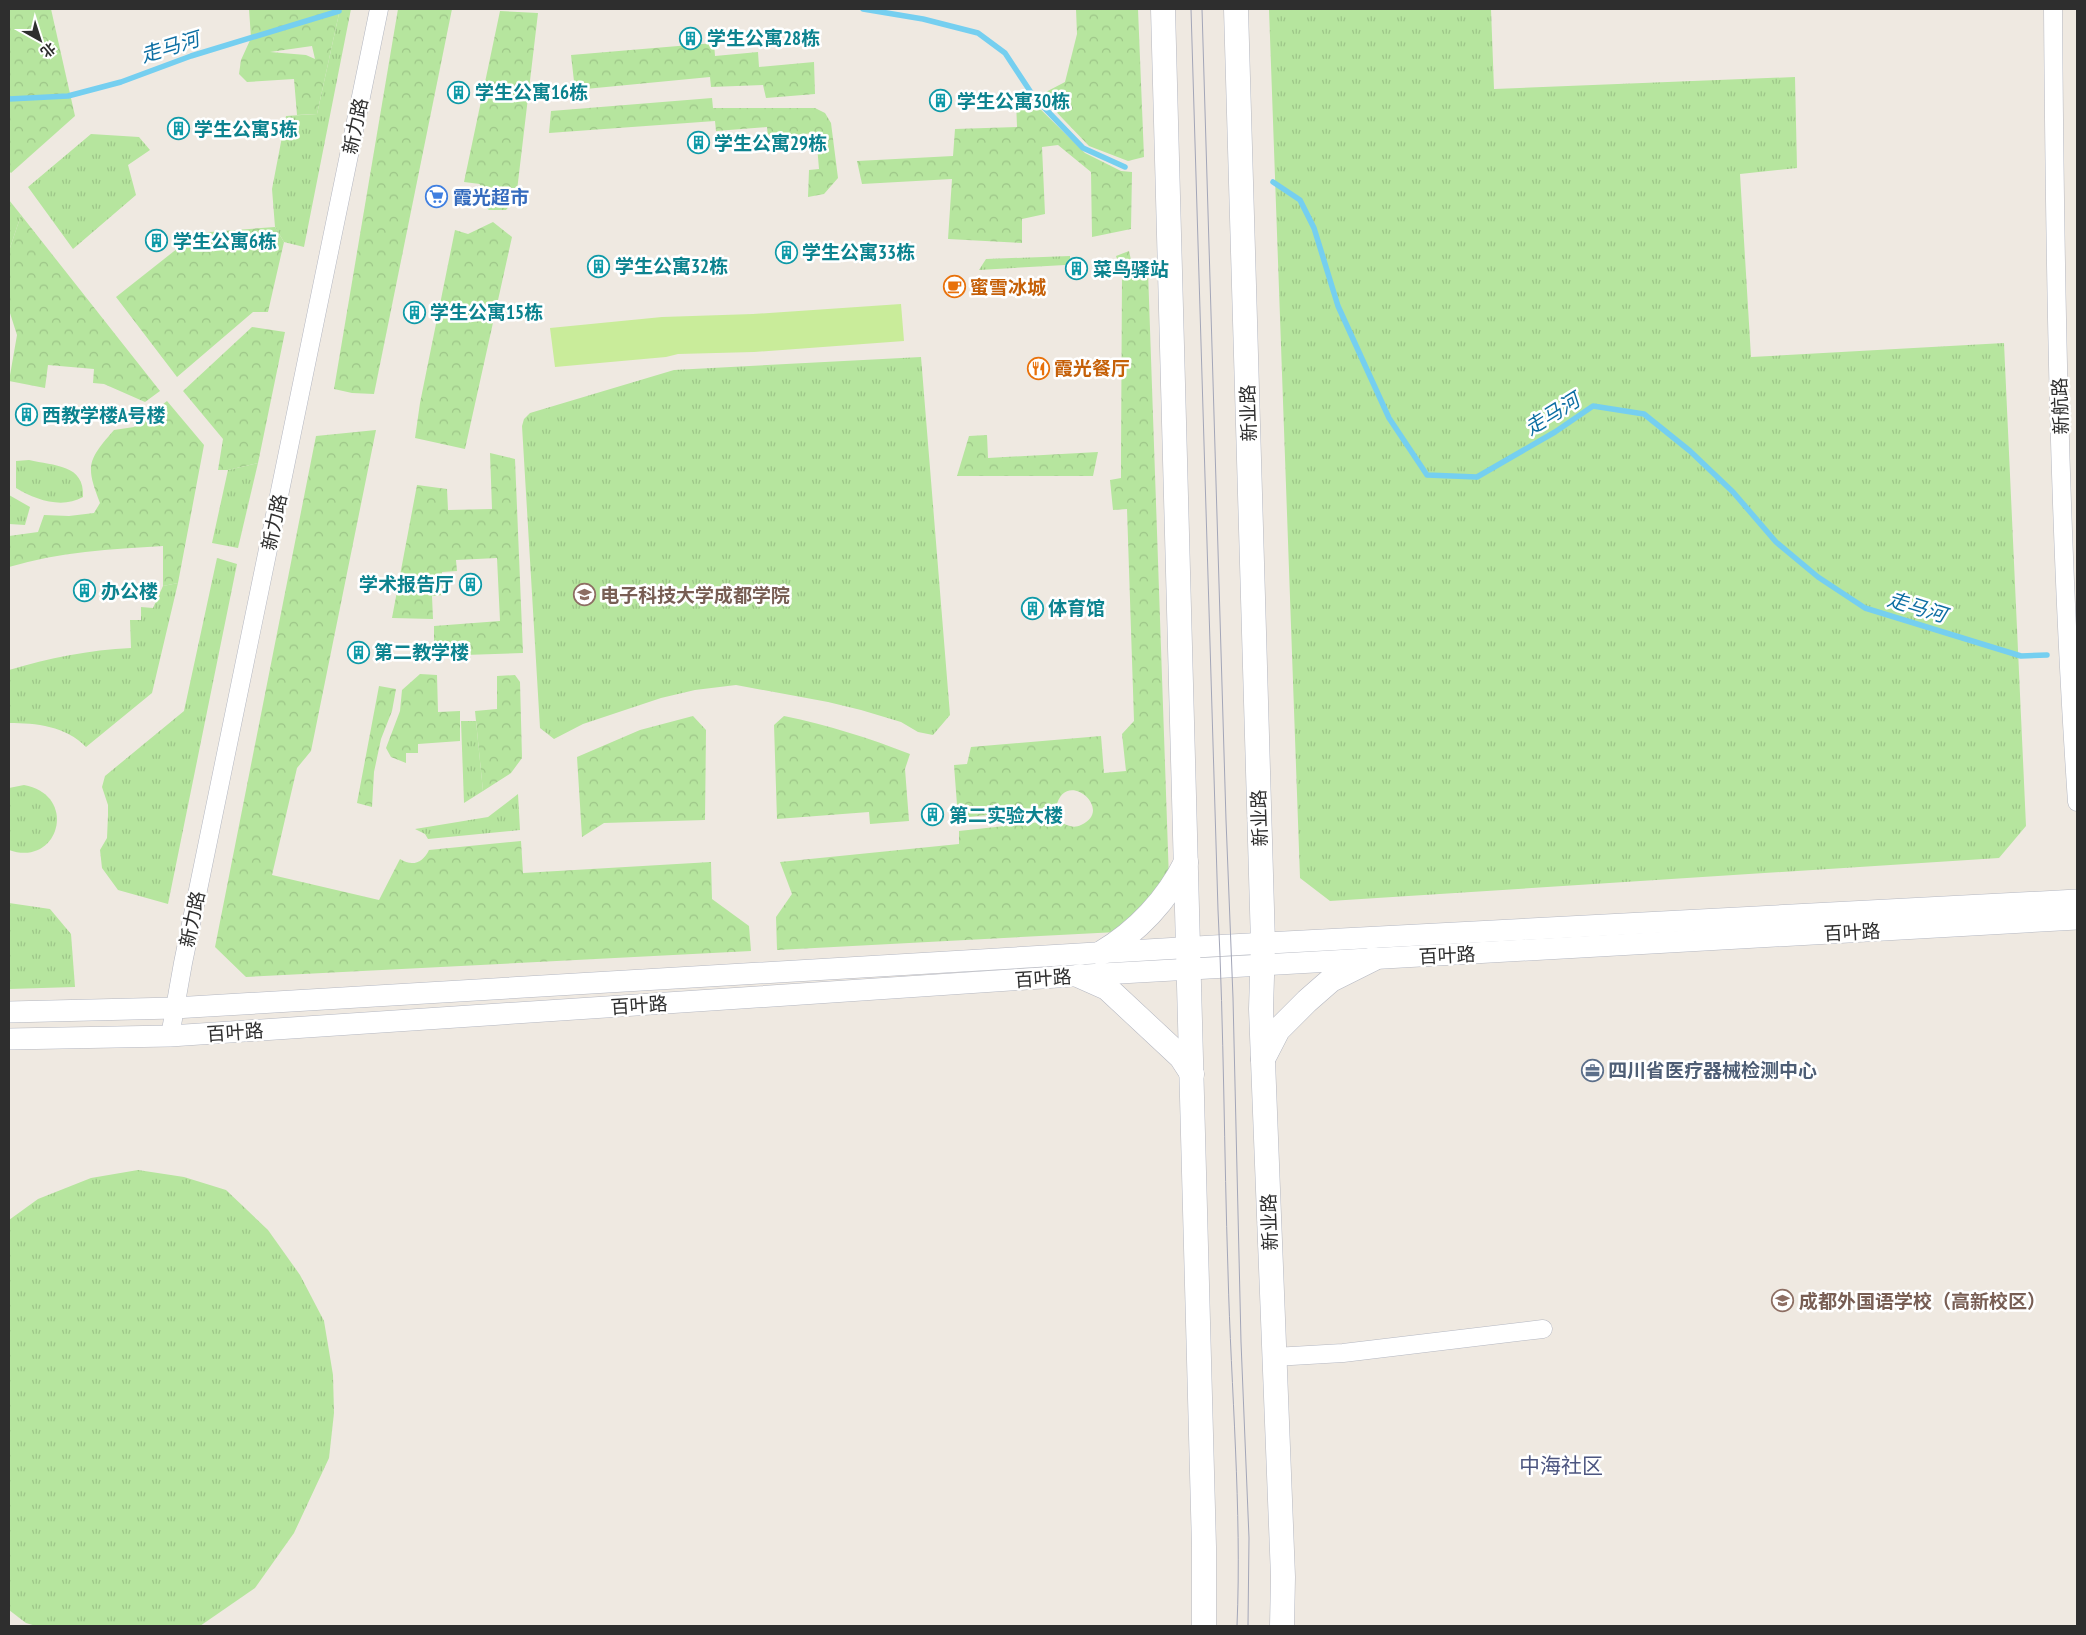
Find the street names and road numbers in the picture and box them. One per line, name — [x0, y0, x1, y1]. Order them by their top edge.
street label: 新力路 — [337, 96, 373, 156]
street label: 新航路 — [2047, 377, 2073, 435]
street label: 新业路 — [1235, 384, 1261, 442]
street label: 新力路 — [256, 492, 292, 552]
street label: 新业路 — [1246, 789, 1272, 847]
street label: 新力路 — [174, 889, 210, 949]
street label: 百叶路 — [1823, 919, 1881, 945]
street label: 百叶路 — [1418, 942, 1476, 968]
street label: 百叶路 — [1014, 964, 1072, 992]
street label: 百叶路 — [610, 991, 668, 1019]
street label: 百叶路 — [206, 1018, 264, 1046]
street label: 新业路 — [1256, 1193, 1282, 1251]

